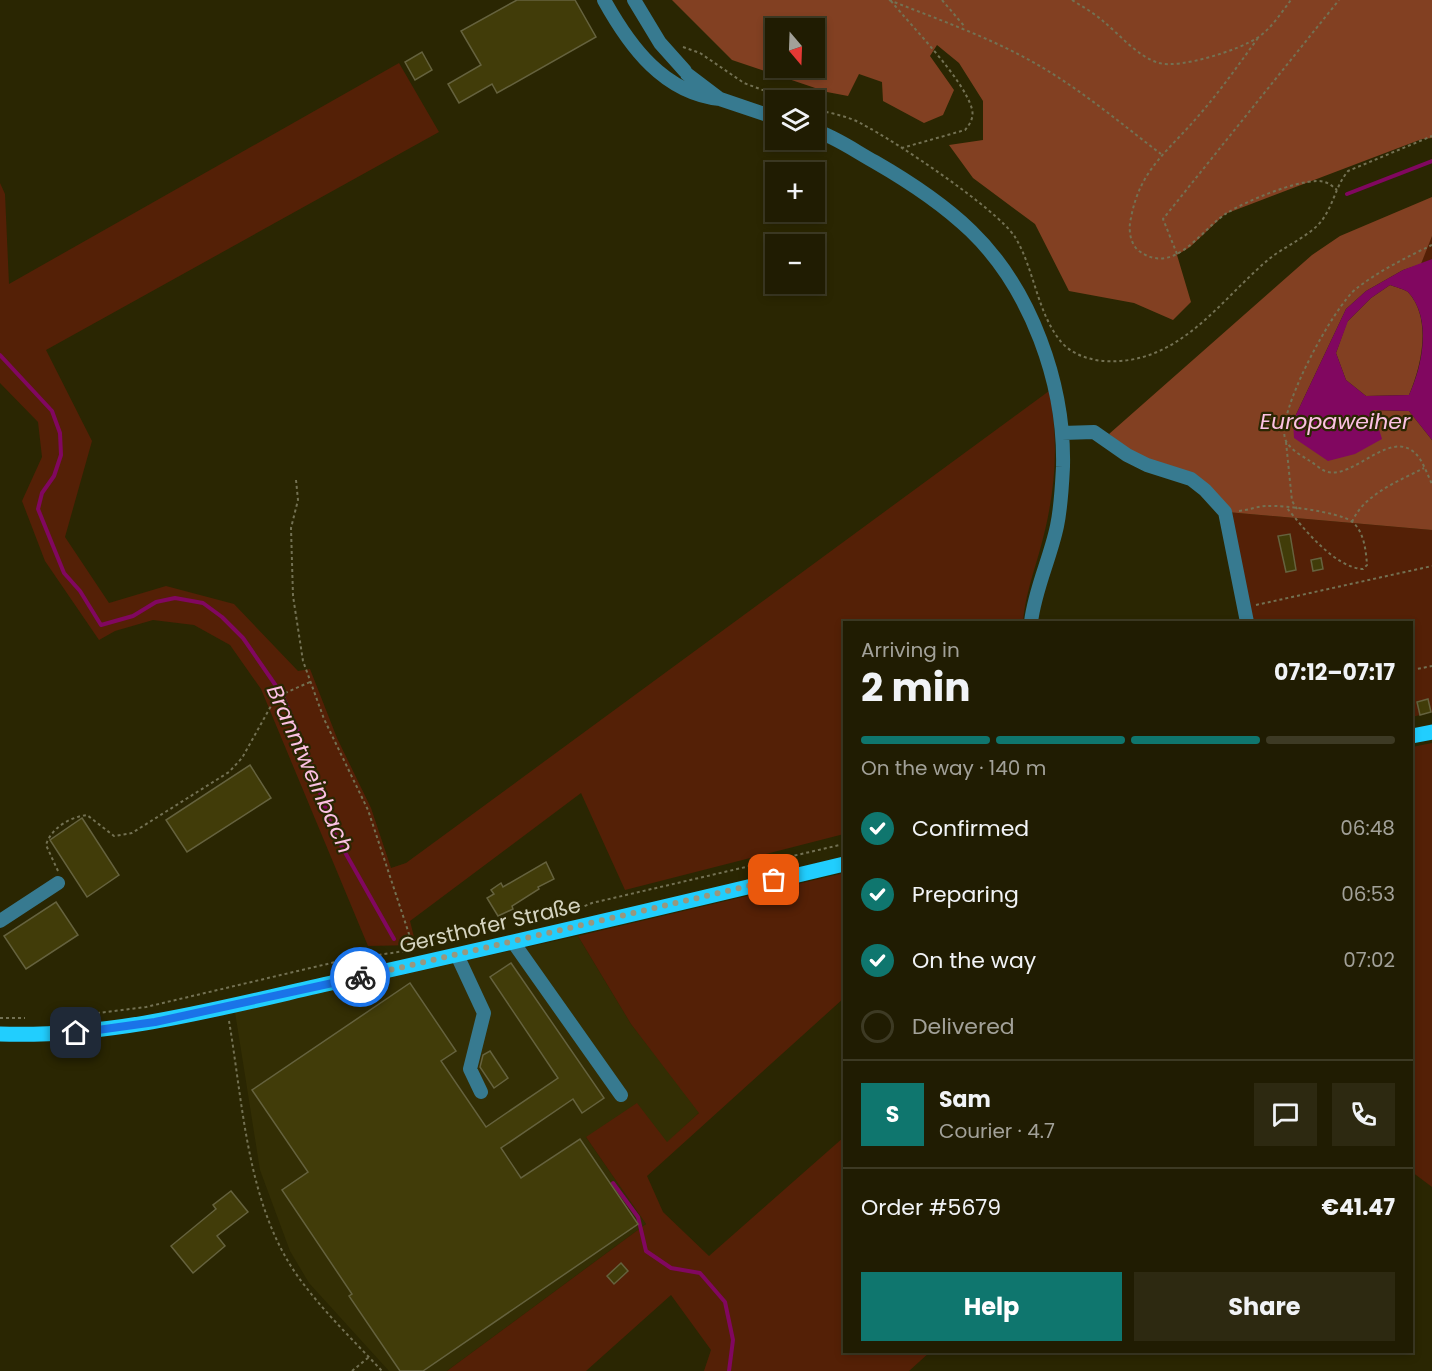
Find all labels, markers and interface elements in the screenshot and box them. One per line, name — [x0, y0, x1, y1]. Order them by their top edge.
north arrow — [765, 18, 825, 78]
map controls — [765, 18, 825, 294]
button: layers — [765, 90, 825, 150]
button: + — [765, 162, 825, 222]
button: − — [765, 234, 825, 294]
water label: Europaweiher — [1260, 406, 1411, 437]
text: Arriving in — [861, 636, 960, 664]
text: 07:12–07:17 — [1274, 657, 1395, 688]
text: 2 min — [861, 660, 971, 715]
water label: Branntweinbach — [259, 680, 361, 858]
text: On the way · 140 m — [861, 754, 1046, 782]
icon: check — [861, 812, 894, 845]
text: Confirmed — [912, 813, 1029, 844]
text: 06:48 — [1340, 814, 1395, 842]
pin — [748, 854, 799, 905]
icon: bag — [757, 863, 790, 896]
icon: check — [861, 878, 894, 911]
text: Preparing — [912, 879, 1019, 910]
text: 06:53 — [1341, 880, 1395, 908]
street label: Gersthofer Straße — [396, 890, 584, 960]
icon: check — [861, 944, 894, 977]
text: On the way — [912, 945, 1036, 976]
text: 07:02 — [1343, 946, 1395, 974]
courier — [330, 947, 390, 1007]
icon: bike — [344, 961, 377, 994]
pin — [50, 1007, 101, 1058]
text: Delivered — [912, 1011, 1015, 1042]
icon: home — [59, 1016, 92, 1049]
button: chat — [1254, 1083, 1317, 1146]
button: phone — [1332, 1083, 1395, 1146]
text: Sam — [939, 1084, 991, 1115]
text: S — [886, 1099, 899, 1130]
text: Courier · 4.7 — [939, 1117, 1055, 1145]
text: Order #5679 — [861, 1192, 1001, 1223]
text: €41.47 — [1321, 1192, 1395, 1223]
button: Help — [861, 1272, 1122, 1341]
button: Share — [1134, 1272, 1395, 1341]

